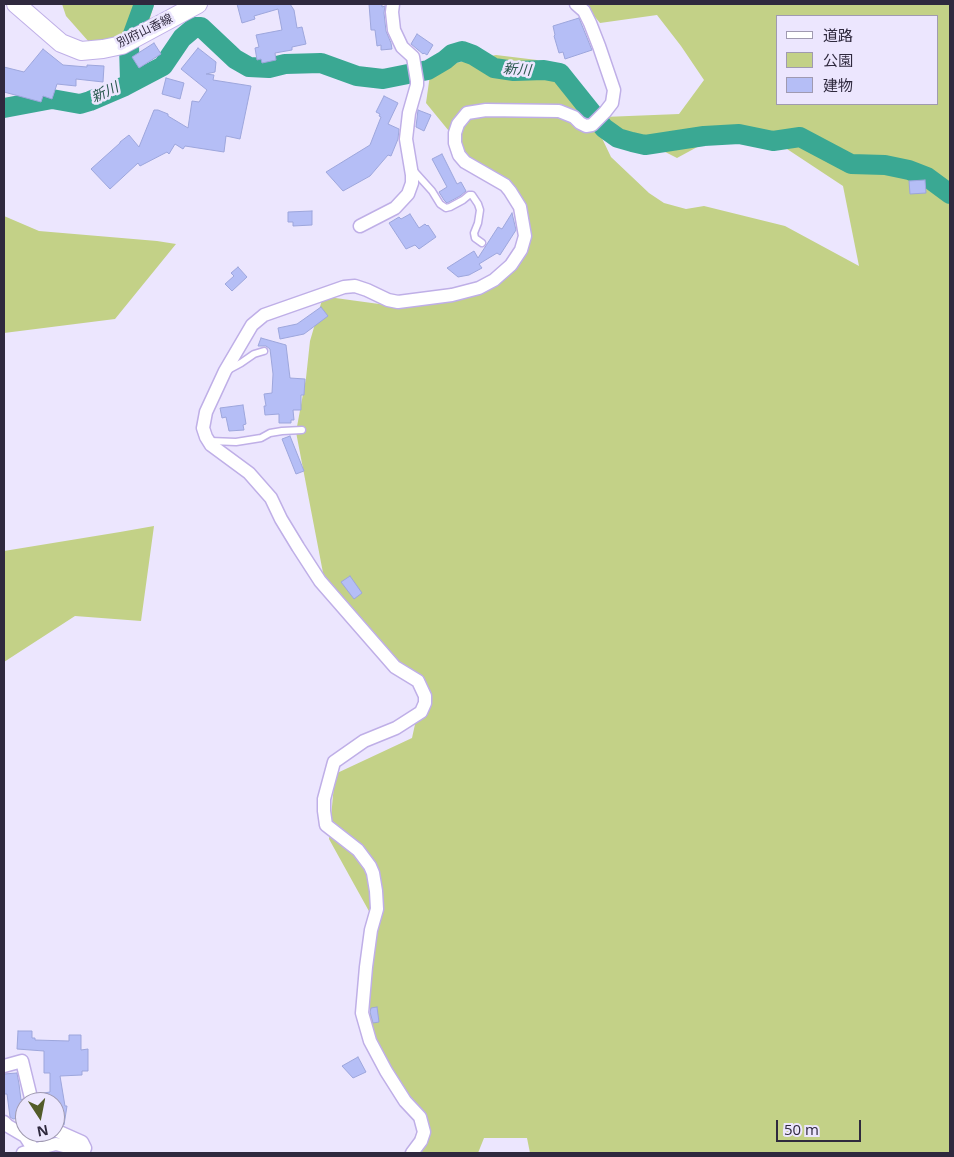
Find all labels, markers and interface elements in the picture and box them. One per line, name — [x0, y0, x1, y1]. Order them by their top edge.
street label: 別府山香線 — [115, 11, 175, 51]
legend — [776, 15, 939, 105]
text: 道路 — [823, 25, 853, 45]
text: 公園 — [823, 50, 853, 70]
water label: 新川 — [502, 61, 532, 79]
text: 建物 — [823, 75, 853, 95]
water label: 新川 — [89, 79, 121, 107]
north arrow — [15, 1092, 65, 1142]
scale bar — [779, 1110, 864, 1142]
text: 50 m — [784, 1119, 819, 1139]
text: N — [35, 1121, 50, 1142]

